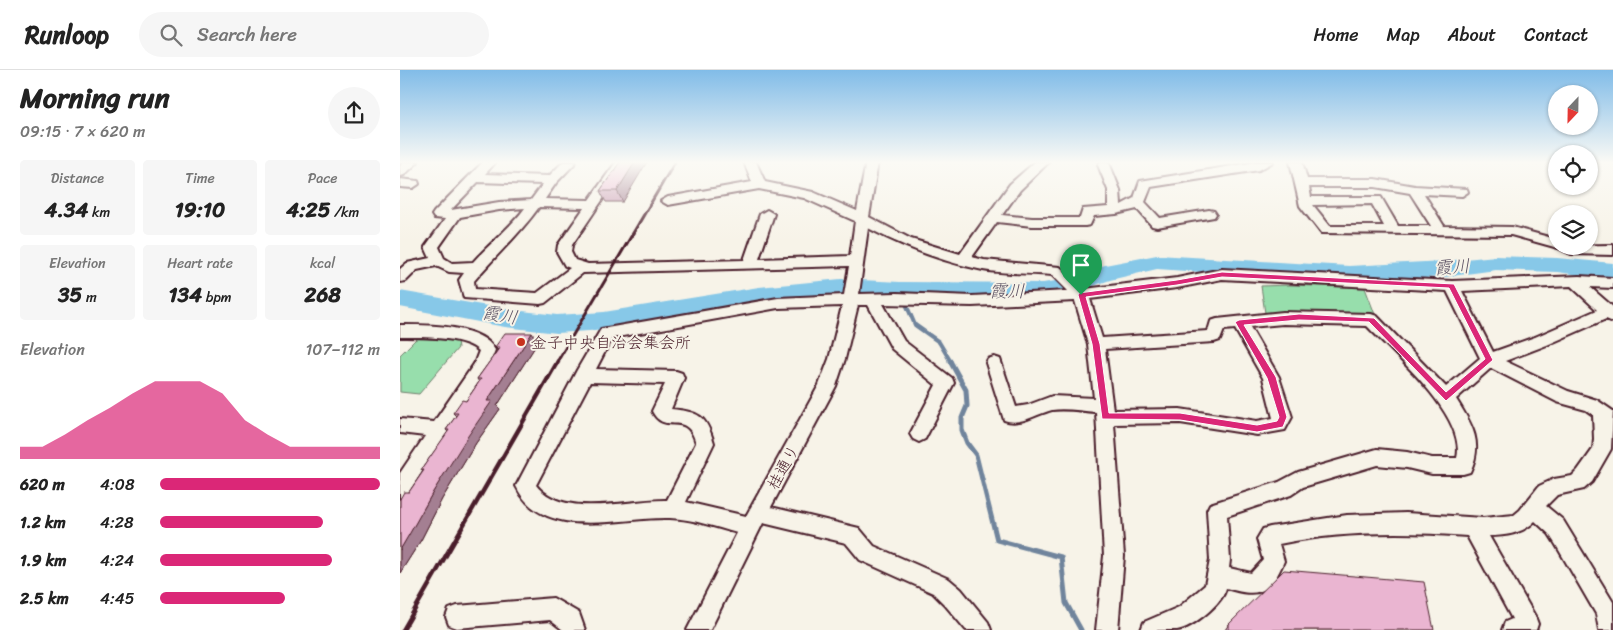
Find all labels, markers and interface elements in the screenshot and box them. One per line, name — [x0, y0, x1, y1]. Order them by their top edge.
search box — [139, 12, 489, 57]
text: Runloop — [25, 14, 109, 56]
text: Search here — [197, 18, 297, 51]
text: Home — [1314, 19, 1359, 51]
text: Map — [1387, 19, 1420, 51]
text: About — [1448, 19, 1496, 51]
text: Contact — [1524, 19, 1588, 51]
icon: search — [157, 21, 185, 49]
text: Morning run — [20, 73, 170, 122]
north arrow — [1548, 85, 1598, 135]
map controls — [1548, 85, 1598, 255]
button: share — [328, 87, 380, 139]
text: 09:15 · 7 × 620 m — [20, 117, 145, 146]
button: locate — [1548, 145, 1598, 195]
text: Distance — [51, 166, 104, 191]
text: Time — [185, 166, 215, 191]
text: Pace — [308, 166, 338, 191]
text: 4.34 — [44, 191, 88, 229]
text: 19:10 — [175, 191, 225, 229]
text: 4:25 — [286, 191, 330, 229]
text: km — [88, 200, 110, 225]
text: /km — [330, 200, 359, 225]
button: layers — [1548, 205, 1598, 255]
pin — [1060, 244, 1102, 295]
water label: 霞川 — [1433, 250, 1471, 284]
text: Elevation — [49, 251, 106, 276]
text: Heart rate — [167, 251, 233, 276]
text: kcal — [310, 251, 335, 276]
icon: arrive — [1067, 251, 1095, 279]
water label: 霞川 — [989, 275, 1025, 307]
text: 35 — [58, 276, 82, 314]
text: 134 — [168, 276, 202, 314]
text: 268 — [304, 276, 341, 314]
text: m — [82, 285, 97, 310]
text: bpm — [202, 285, 232, 310]
water label: 霞川 — [480, 296, 520, 334]
place label: 金子中央自治会集会所 — [531, 328, 691, 357]
text: Elevation — [20, 335, 85, 364]
text: 107–112 m — [305, 335, 380, 364]
marker: 金子中央自治会集会所 — [515, 336, 527, 348]
street label: 桂通り — [759, 439, 807, 495]
text: 620 m — [20, 470, 65, 499]
text: 4:08 — [100, 470, 135, 499]
text: 1.2 km — [20, 508, 66, 537]
text: 4:28 — [100, 508, 134, 537]
text: 1.9 km — [20, 546, 66, 575]
text: 4:24 — [100, 546, 134, 575]
text: 2.5 km — [20, 584, 69, 613]
text: 4:45 — [100, 584, 135, 613]

